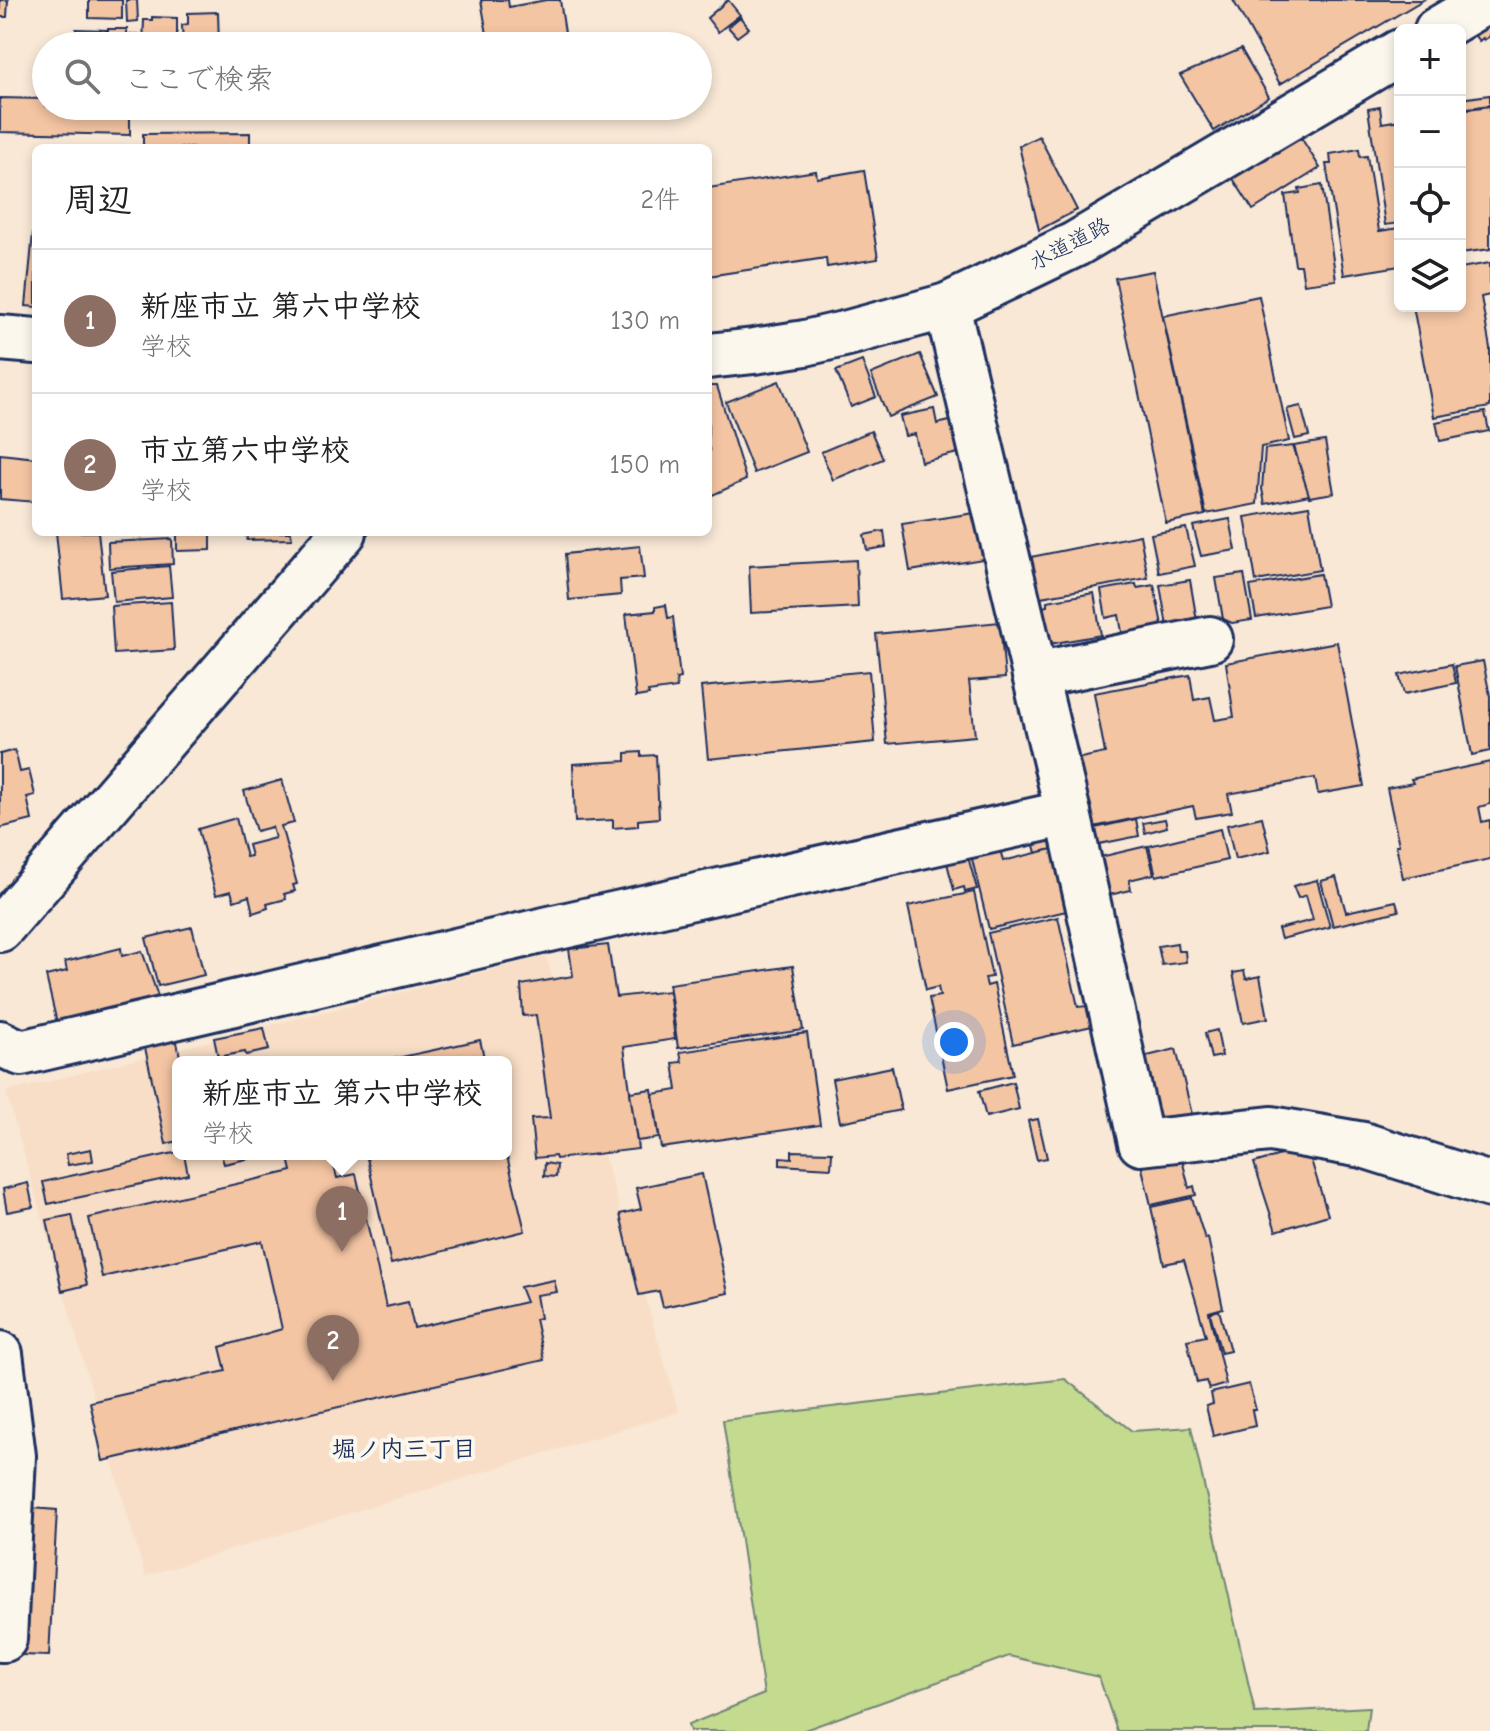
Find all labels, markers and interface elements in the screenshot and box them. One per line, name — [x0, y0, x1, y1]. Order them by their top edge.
map controls — [1394, 24, 1466, 312]
button: + — [1394, 24, 1466, 96]
search box — [32, 32, 712, 120]
icon: search — [60, 54, 104, 98]
text: ここで検索 — [124, 62, 274, 97]
button: − — [1394, 96, 1466, 168]
button: locate — [1394, 168, 1466, 240]
text: 周辺 — [64, 180, 132, 220]
text: 2件 — [640, 185, 680, 215]
street label: 水道道路 — [1025, 212, 1115, 276]
button: layers — [1394, 240, 1466, 312]
text: 新座市立 第六中学校 — [140, 289, 421, 324]
text: 1 — [85, 306, 95, 336]
text: 130 m — [611, 306, 680, 336]
text: 学校 — [140, 332, 192, 362]
text: 市立第六中学校 — [140, 433, 350, 468]
text: 2 — [84, 450, 96, 480]
text: 150 m — [610, 450, 680, 480]
text: 学校 — [140, 476, 192, 506]
your location — [934, 1022, 974, 1062]
popup — [172, 1056, 512, 1160]
text: 新座市立 第六中学校 — [202, 1076, 482, 1111]
text: 学校 — [202, 1119, 254, 1149]
pin: 1 — [316, 1186, 368, 1252]
pin: 2 — [307, 1315, 359, 1381]
district label: 堀ノ内三丁目 — [332, 1435, 476, 1463]

